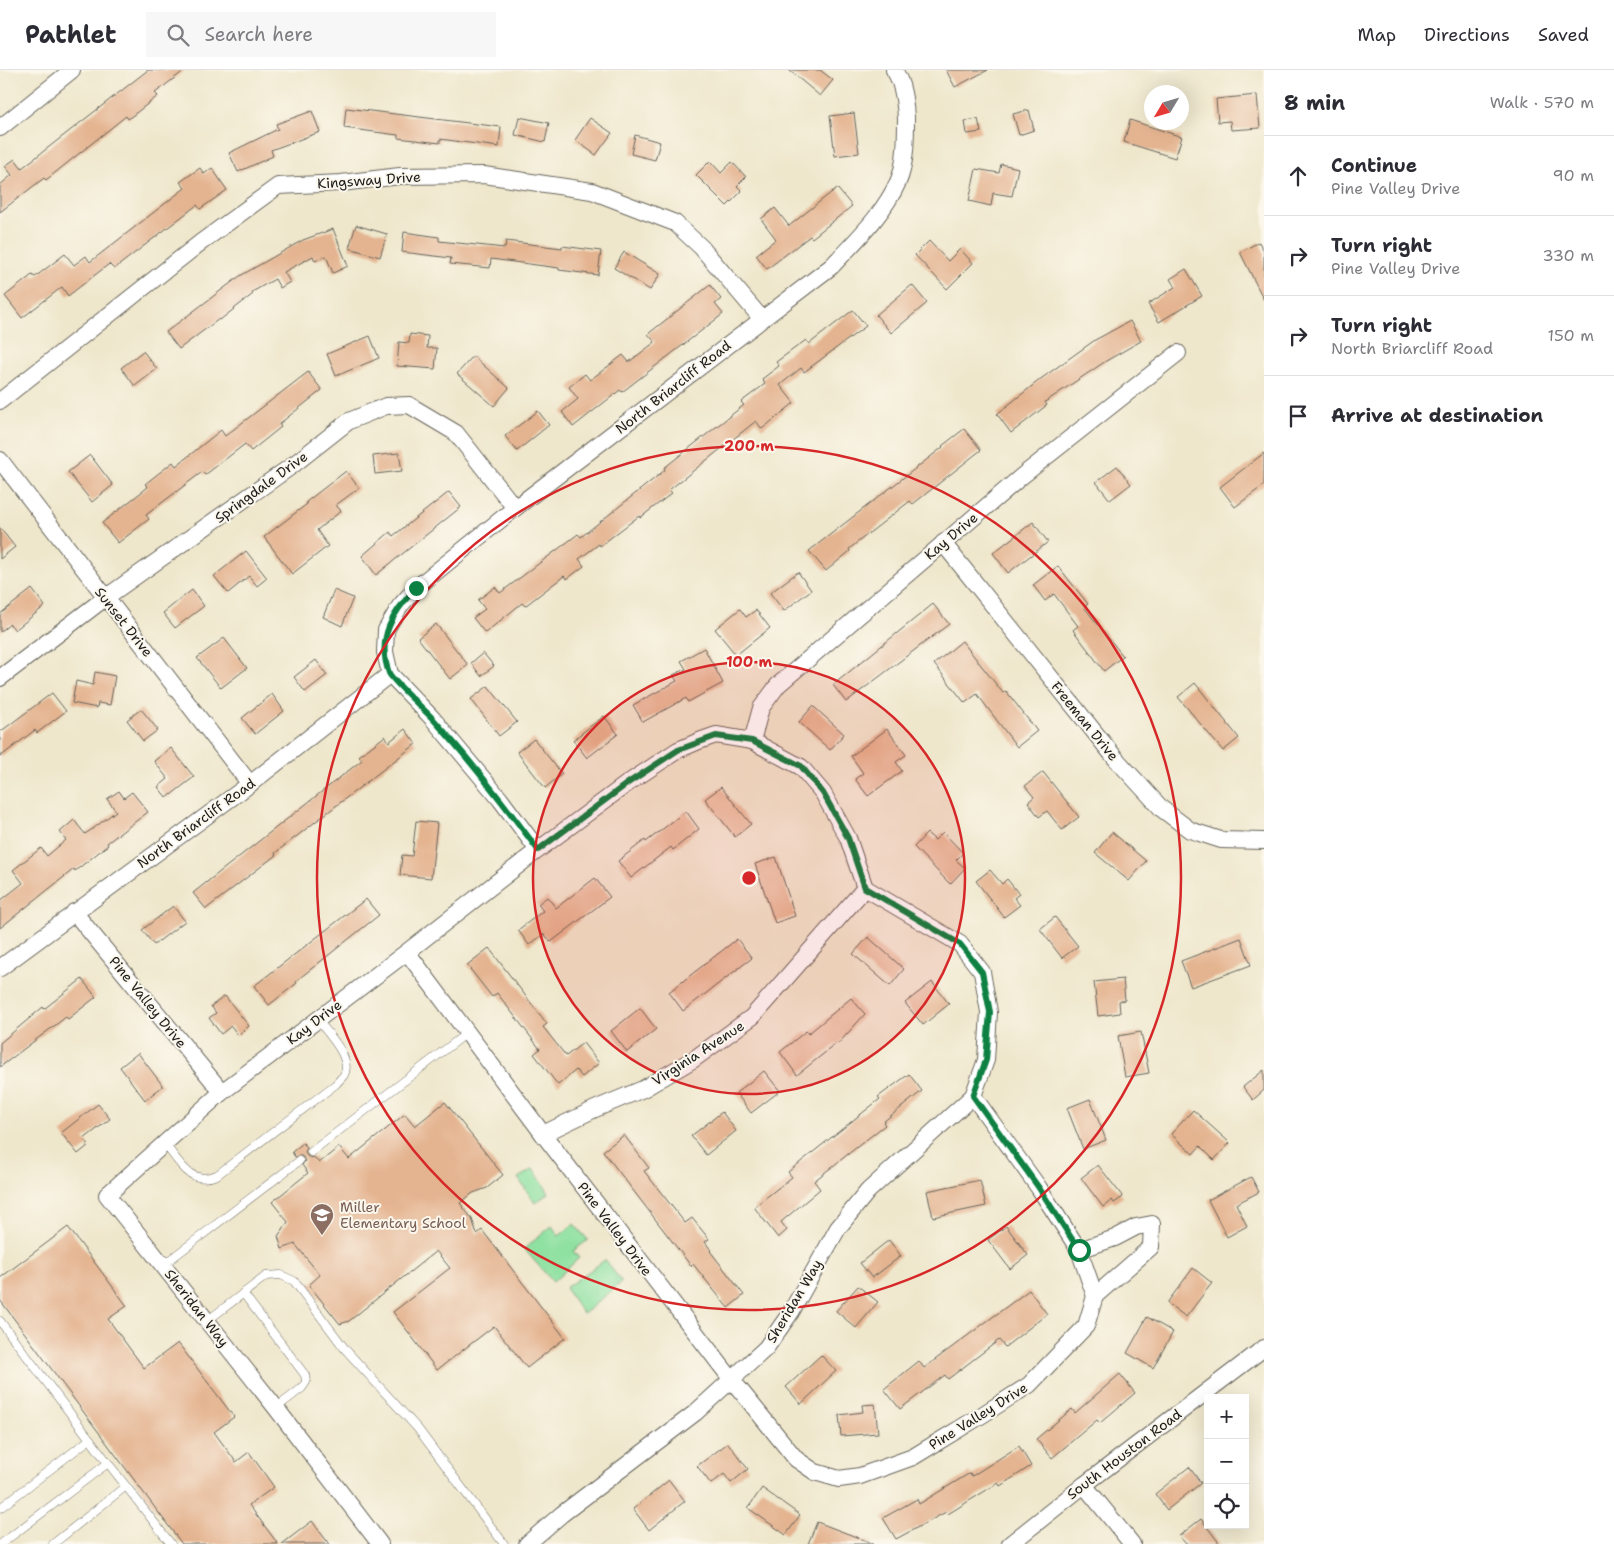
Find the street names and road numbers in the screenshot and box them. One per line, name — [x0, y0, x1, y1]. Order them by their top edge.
street label: Kingsway Drive — [317, 167, 421, 193]
street label: North Briarcliff Road — [612, 336, 735, 438]
street label: Springdale Drive — [211, 447, 311, 527]
street label: Kay Drive — [921, 508, 981, 564]
street label: Sunset Drive — [91, 583, 157, 661]
street label: Freeman Drive — [1047, 678, 1123, 764]
street label: North Briarcliff Road — [133, 774, 259, 872]
street label: Pine Valley Drive — [105, 952, 191, 1052]
street label: Kay Drive — [283, 995, 345, 1049]
street label: Virginia Avenue — [648, 1016, 748, 1090]
street label: Pine Valley Drive — [574, 1178, 656, 1280]
street label: Sheridan Way — [762, 1256, 826, 1346]
street label: Sheridan Way — [161, 1265, 233, 1351]
street label: Pine Valley Drive — [925, 1378, 1031, 1454]
street label: South Houston Road — [1063, 1405, 1185, 1503]

